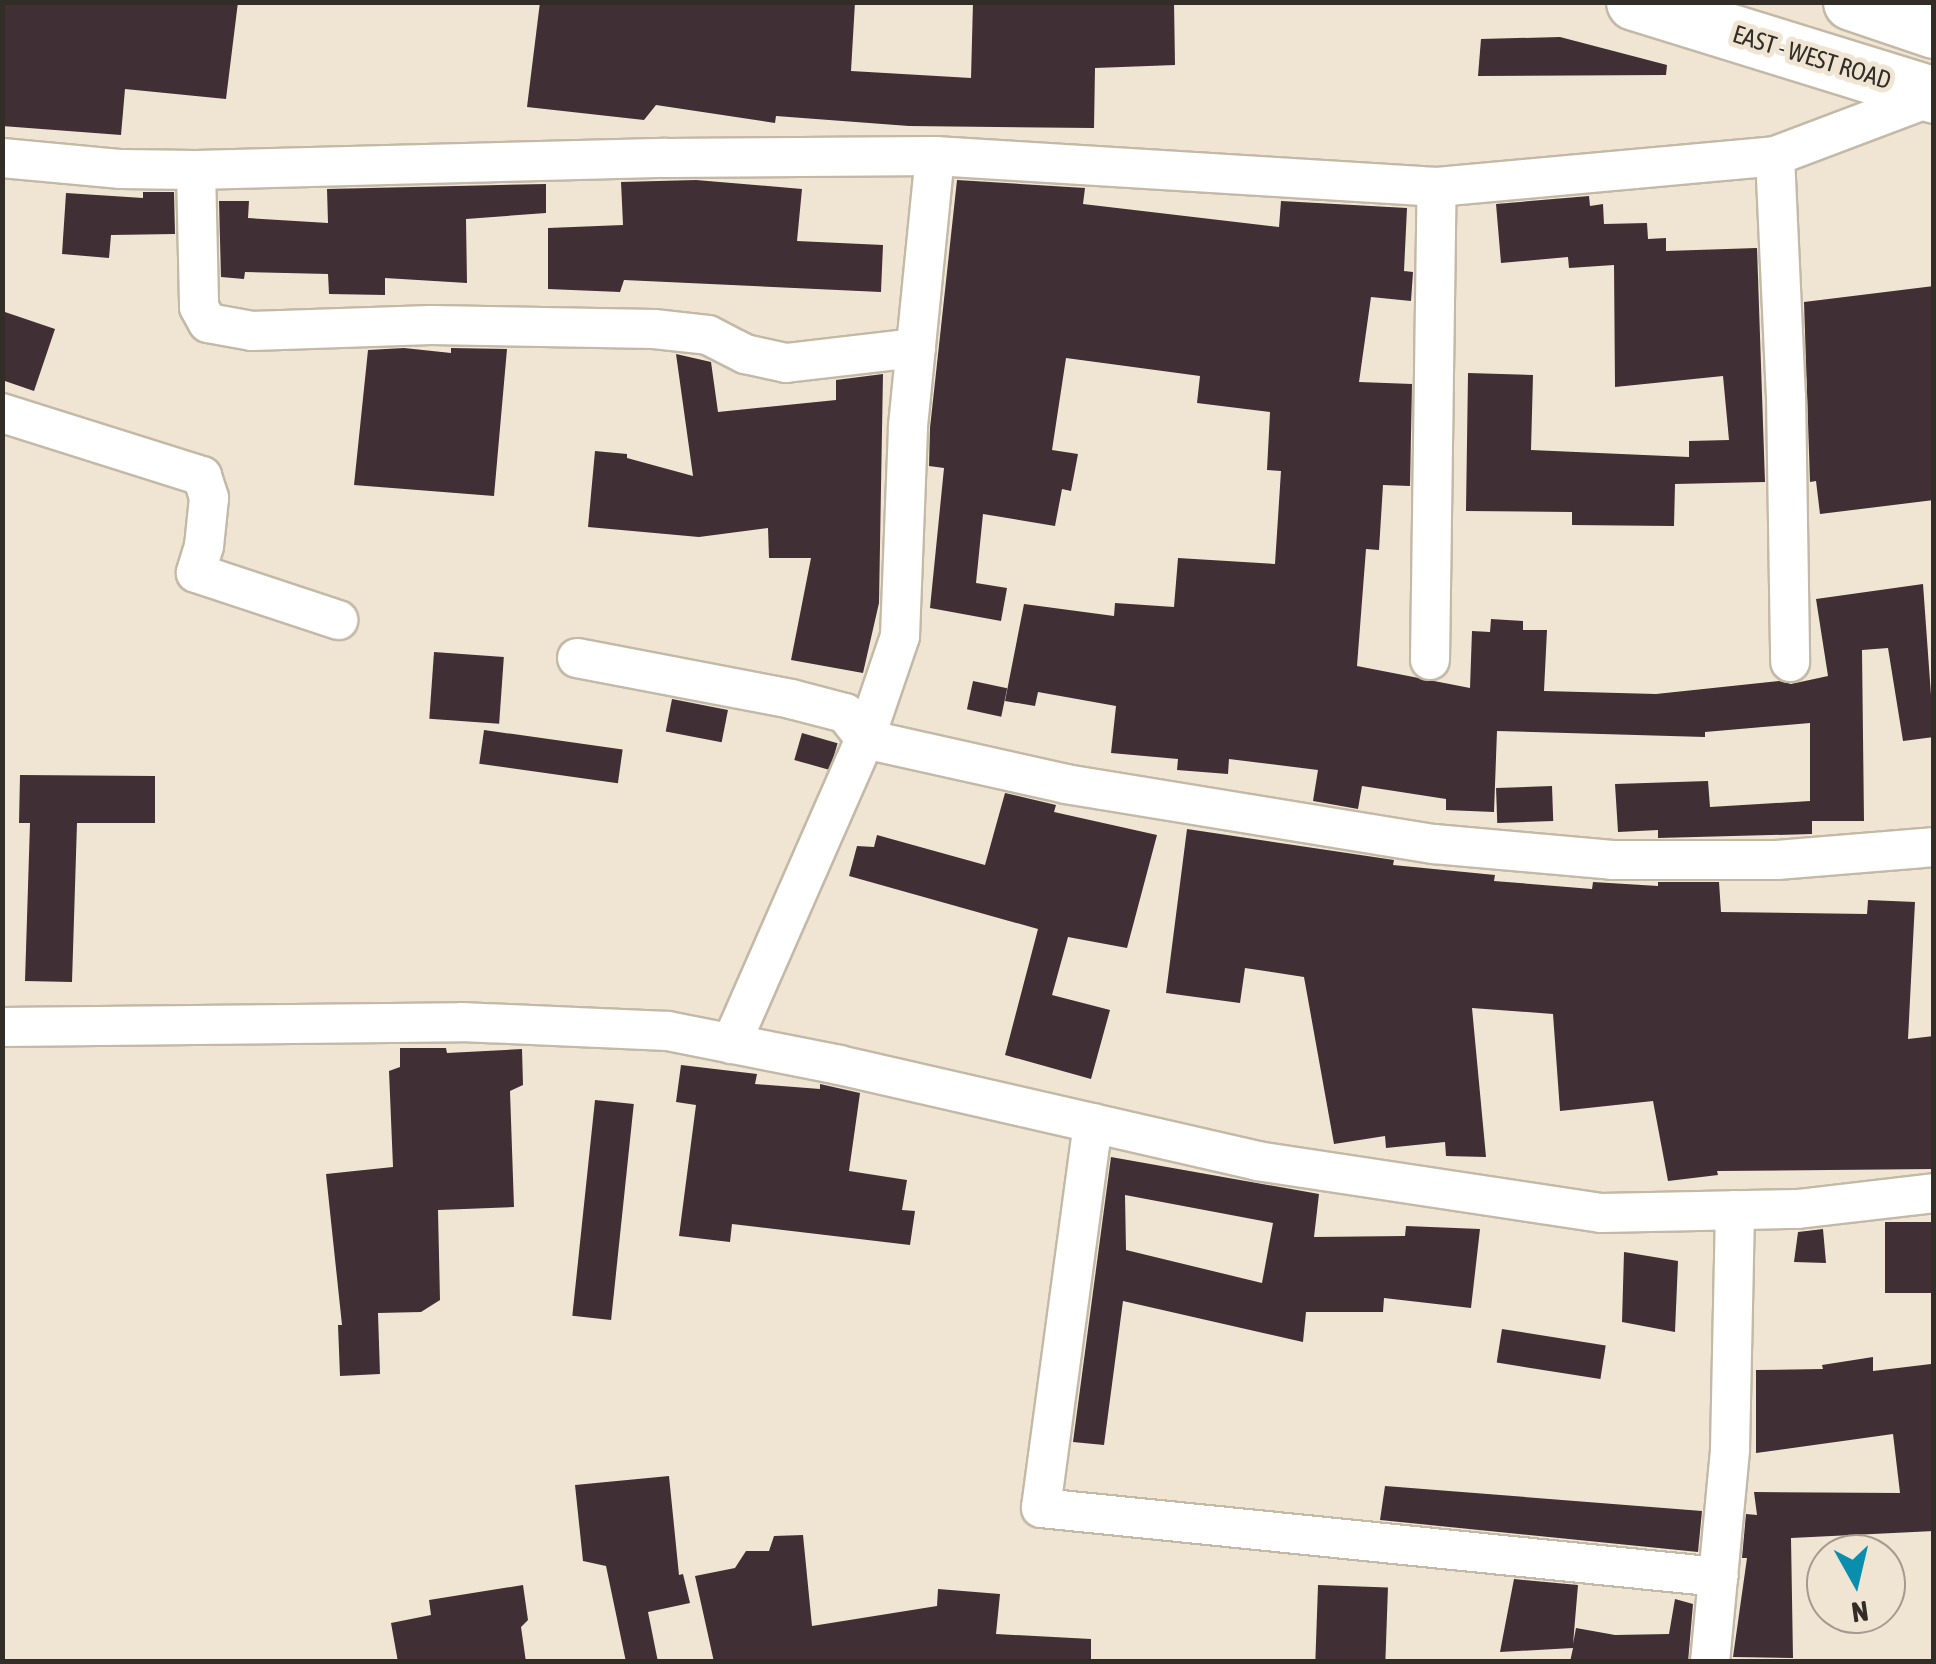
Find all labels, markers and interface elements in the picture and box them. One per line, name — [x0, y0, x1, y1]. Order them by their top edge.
street label: EAST - WEST ROAD — [1729, 19, 1895, 95]
north arrow — [1806, 1534, 1906, 1634]
text: N — [1849, 1595, 1870, 1629]

